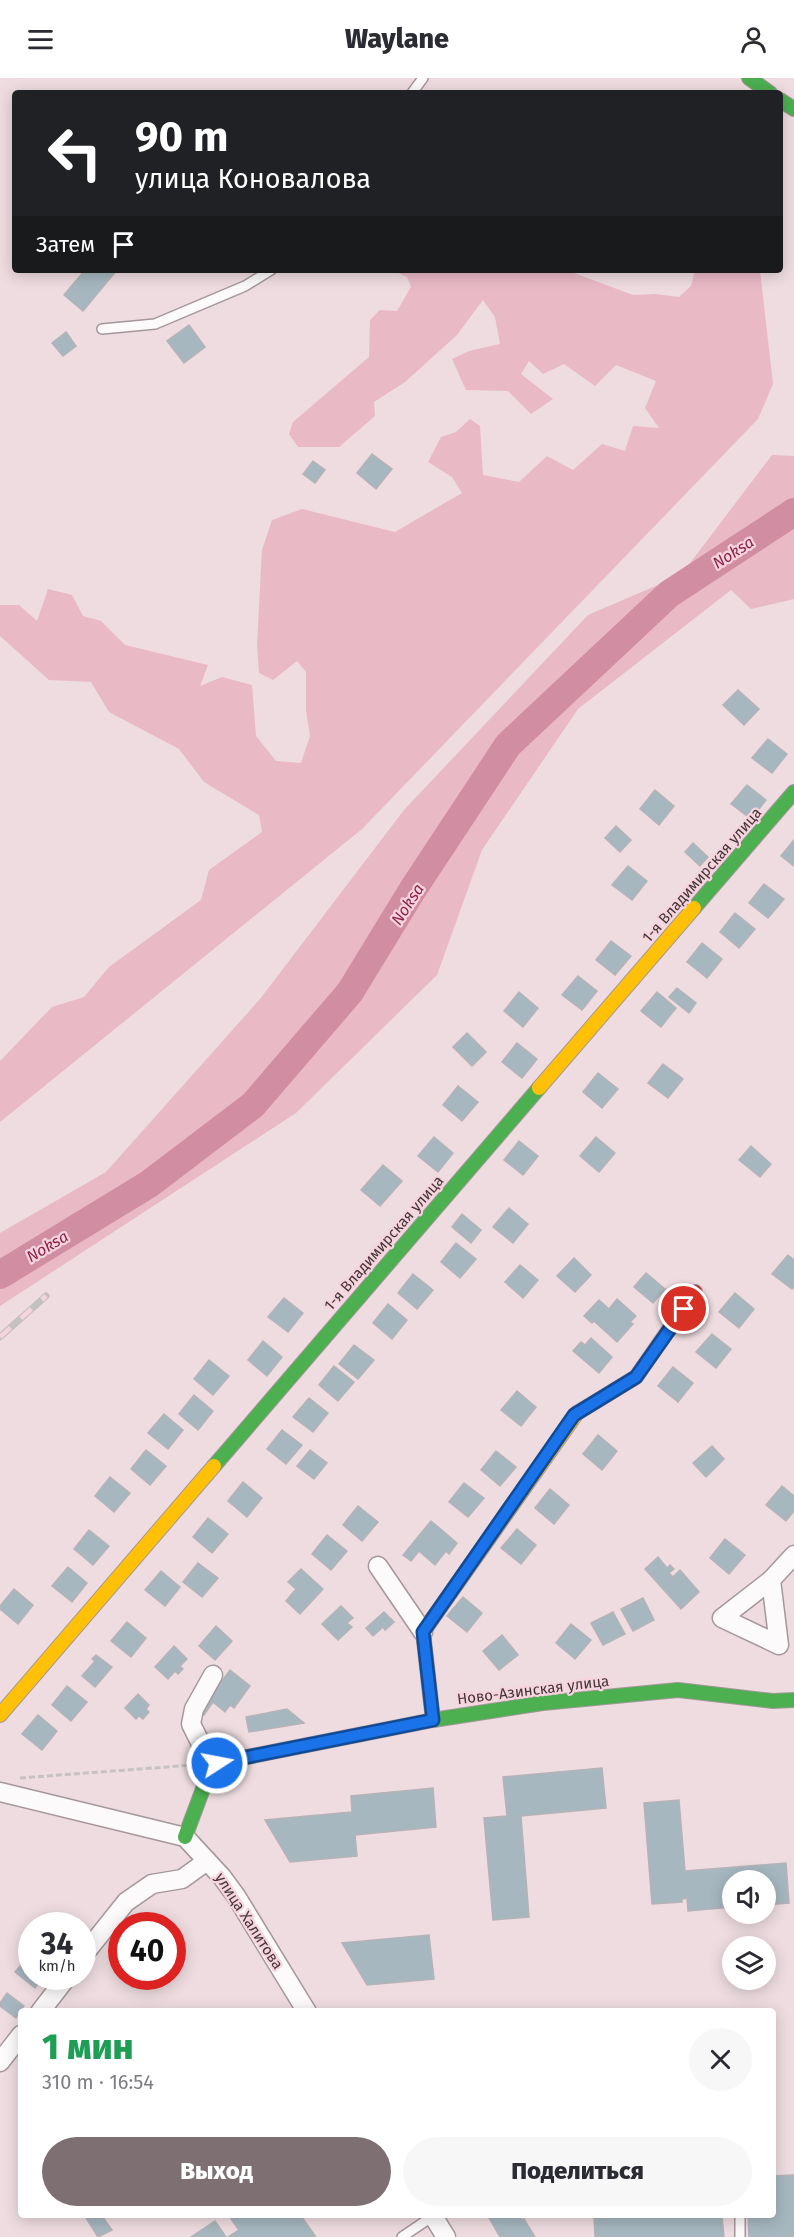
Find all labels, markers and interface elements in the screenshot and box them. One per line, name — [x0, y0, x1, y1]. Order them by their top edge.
icon: menu — [24, 23, 57, 56]
text: Waylane — [345, 23, 449, 55]
icon: person — [737, 23, 770, 56]
text: 90 m — [135, 112, 229, 162]
icon: left — [36, 114, 114, 192]
text: улица Коновалова — [135, 163, 371, 195]
icon: arrive — [107, 228, 140, 261]
text: Затем — [36, 231, 95, 258]
water label: Noksa — [709, 532, 757, 573]
street label: 1-я Владимирская улица — [639, 804, 765, 946]
water label: Noksa — [387, 880, 428, 928]
street label: 1-я Владимирская улица — [321, 1172, 447, 1314]
water label: Noksa — [23, 1227, 72, 1266]
pin — [658, 1283, 709, 1334]
icon: arrive — [667, 1292, 700, 1325]
street label: Ново-Азинская улица — [456, 1672, 610, 1708]
position arrow — [185, 1731, 249, 1795]
street label: улица Халитова — [211, 1869, 287, 1973]
map controls — [722, 1870, 776, 1990]
button: sound — [722, 1870, 776, 1924]
speed limit sign: 40 — [108, 1912, 186, 1990]
text: 34 — [41, 1926, 73, 1962]
button: layers — [722, 1936, 776, 1990]
text: km/h — [38, 1957, 76, 1975]
text: 1 мин — [42, 2025, 134, 2069]
button: close — [689, 2028, 752, 2091]
text: 310 m · 16:54 — [42, 2070, 154, 2094]
button: Выход — [42, 2137, 391, 2206]
button: Поделиться — [403, 2137, 752, 2206]

